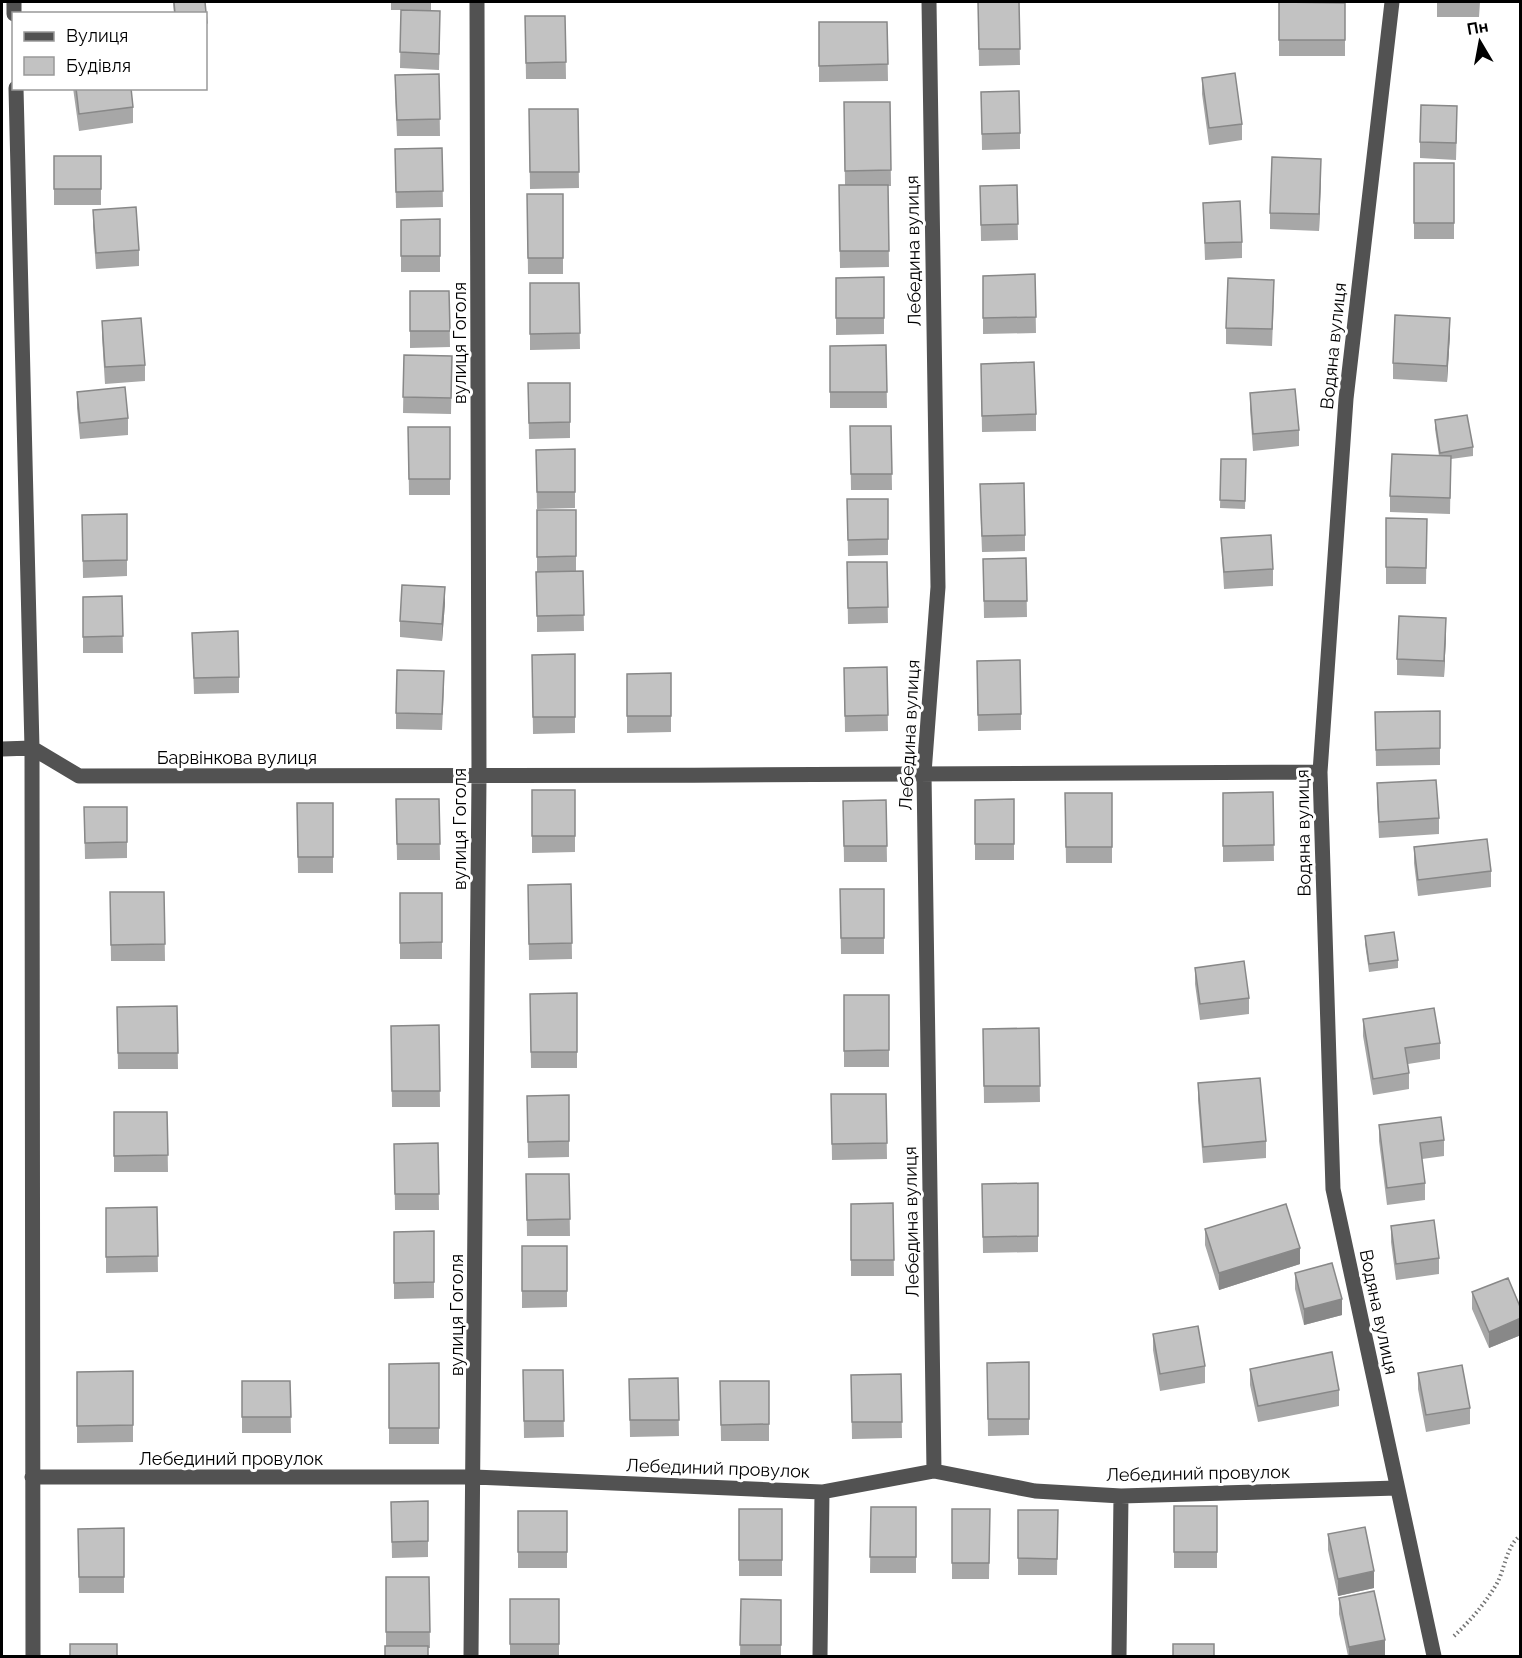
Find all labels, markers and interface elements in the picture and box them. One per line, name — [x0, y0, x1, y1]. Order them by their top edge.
legend — [12, 12, 207, 90]
north arrow — [1450, 12, 1510, 72]
text: Пн — [1465, 17, 1490, 39]
text: Вулиця — [66, 25, 128, 46]
text: Будівля — [66, 55, 131, 76]
street label: Лебедина вулиця — [901, 175, 925, 327]
street label: вулиця Гоголя — [449, 282, 470, 404]
street label: Водяна вулиця — [1316, 282, 1350, 410]
street label: Лебедина вулиця — [895, 659, 923, 811]
street label: Барвінкова вулиця — [157, 747, 317, 768]
street label: вулиця Гоголя — [449, 768, 470, 890]
street label: Водяна вулиця — [1291, 769, 1315, 897]
street label: Лебедина вулиця — [899, 1146, 923, 1298]
street label: Водяна вулиця — [1355, 1247, 1403, 1377]
street label: вулиця Гоголя — [446, 1254, 467, 1376]
street label: Лебединий провулок — [139, 1448, 323, 1469]
street label: Лебединий провулок — [625, 1454, 811, 1482]
street label: Лебединий провулок — [1106, 1461, 1290, 1485]

